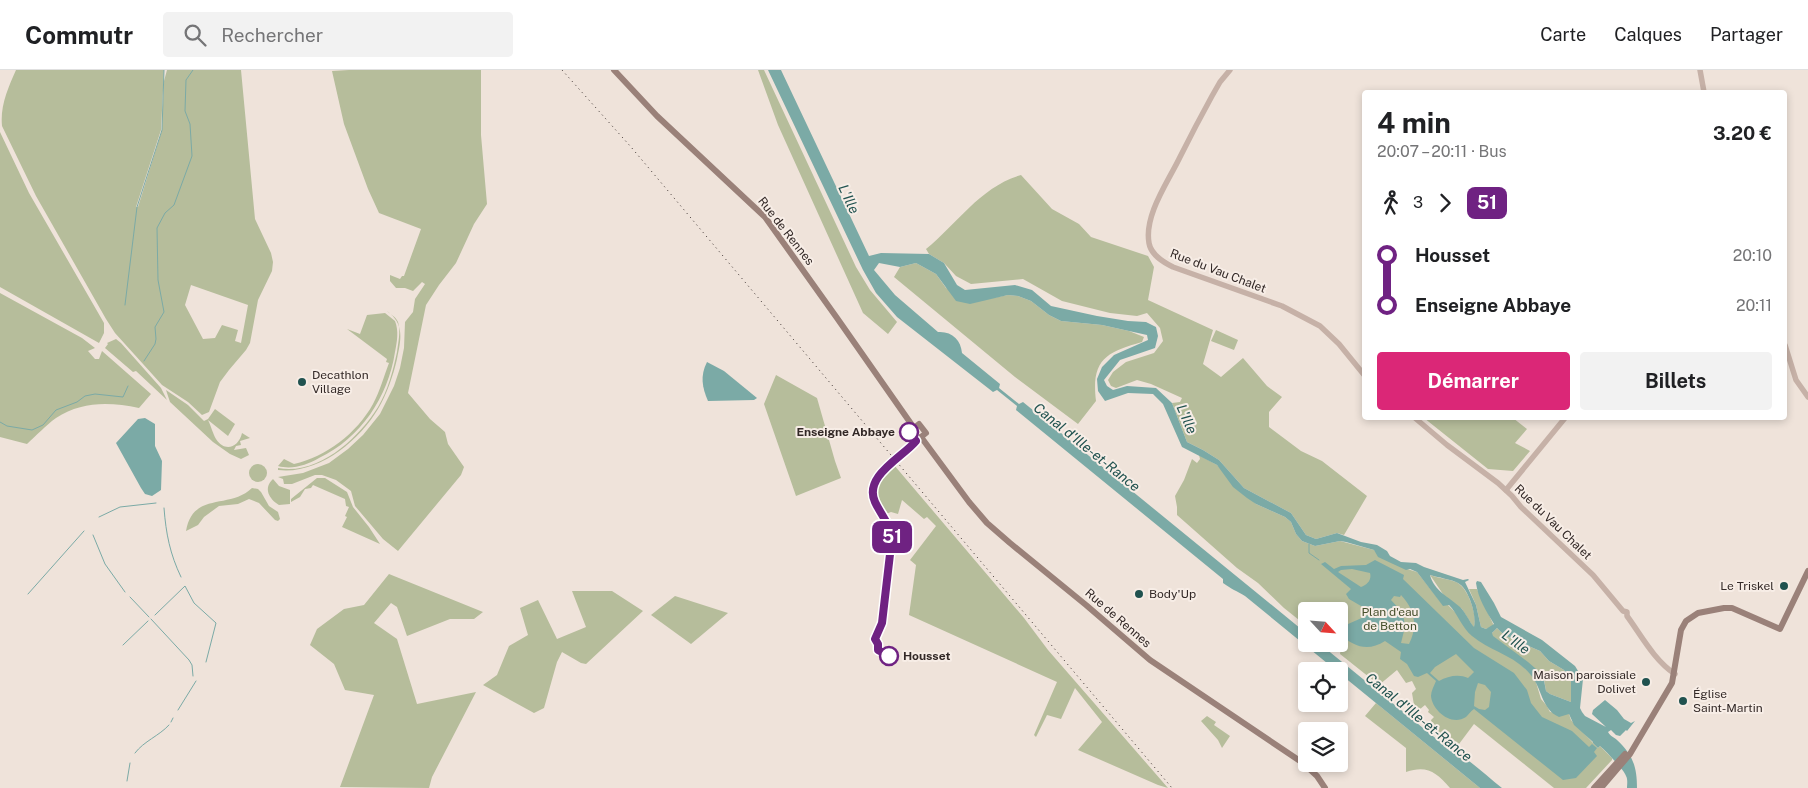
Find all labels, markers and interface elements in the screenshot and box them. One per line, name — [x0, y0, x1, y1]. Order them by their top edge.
search box — [163, 12, 513, 57]
text: Commutr — [25, 21, 133, 49]
icon: search — [181, 21, 209, 49]
text: Rechercher — [221, 24, 323, 46]
text: Carte — [1540, 24, 1586, 45]
text: Calques — [1614, 24, 1682, 45]
text: Partager — [1710, 24, 1783, 45]
text: 4 min — [1377, 106, 1451, 139]
text: 3.20 € — [1713, 122, 1772, 144]
text: 20:07 – 20:11 · Bus — [1377, 142, 1507, 161]
water label: L'Ille — [835, 182, 863, 217]
icon: walk — [1377, 189, 1405, 217]
icon: forward — [1431, 189, 1459, 217]
text: 51 — [1477, 192, 1497, 213]
text: 3 — [1413, 193, 1423, 212]
street label: Rue de Rennes — [755, 194, 817, 268]
text: Housset — [1415, 244, 1490, 266]
street label: Rue du Vau Chalet — [1168, 246, 1268, 296]
text: 20:10 — [1733, 246, 1772, 265]
text: Enseigne Abbaye — [1415, 294, 1571, 316]
text: 20:11 — [1736, 296, 1772, 315]
button: Démarrer — [1377, 352, 1570, 410]
button: Billets — [1580, 352, 1772, 410]
place label: Decathlon Village — [312, 368, 369, 396]
marker: Decathlon Village — [296, 376, 308, 388]
water label: Canal d'Ille-et-Rance — [1031, 399, 1144, 495]
water label: L'Ille — [1173, 402, 1201, 437]
marker: Enseigne Abbaye — [899, 422, 919, 442]
place label: Enseigne Abbaye — [796, 425, 895, 439]
street label: Rue du Vau Chalet — [1512, 482, 1595, 563]
line badge: 51 — [870, 521, 914, 553]
text: 51 — [882, 526, 902, 547]
place label: Le Triskel — [1720, 579, 1774, 593]
marker: Le Triskel — [1778, 580, 1790, 592]
street label: Rue de Rennes — [1082, 586, 1154, 650]
place label: Body'Up — [1149, 587, 1196, 601]
marker: Body'Up — [1133, 588, 1145, 600]
north arrow — [1298, 602, 1348, 652]
map controls — [1298, 602, 1348, 772]
park label: Plan d'eau de Betton — [1361, 605, 1419, 633]
water label: L'Ille — [1499, 627, 1533, 658]
marker: Housset — [879, 646, 899, 666]
place label: Housset — [903, 649, 950, 663]
button: locate — [1298, 662, 1348, 712]
place label: Maison paroissiale Dolivet — [1533, 668, 1636, 696]
water label: Canal d'Ille-et-Rance — [1363, 669, 1476, 765]
marker: Maison paroissiale Dolivet — [1640, 676, 1652, 688]
place label: Église Saint-Martin — [1693, 687, 1763, 715]
marker: Église Saint-Martin — [1677, 695, 1689, 707]
button: layers — [1298, 722, 1348, 772]

